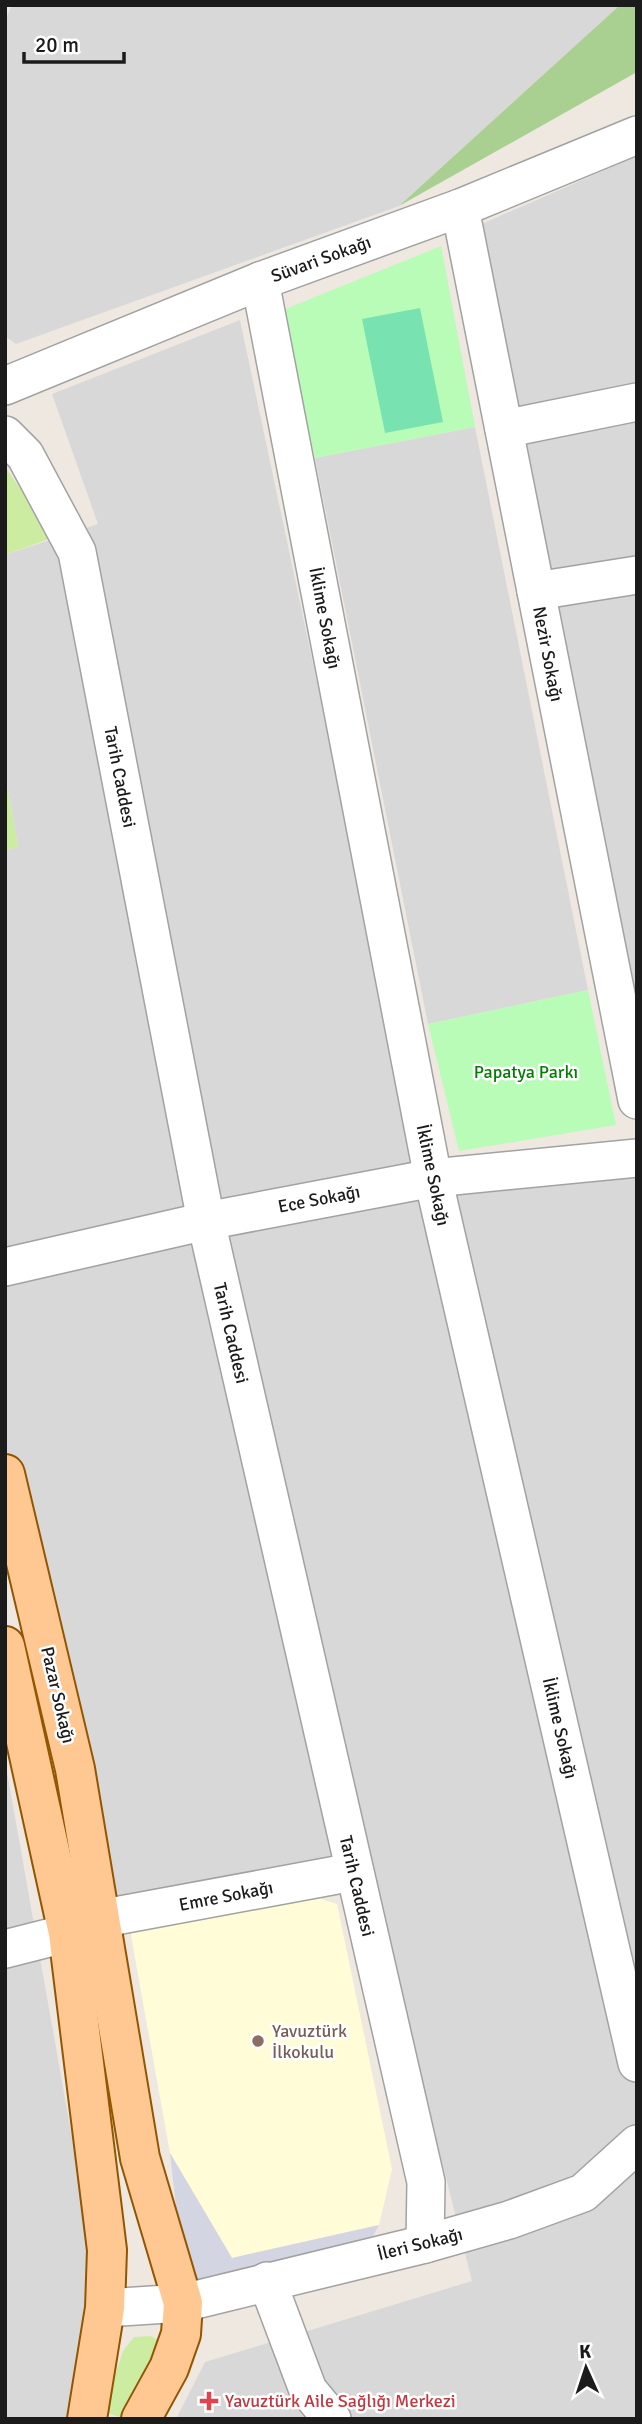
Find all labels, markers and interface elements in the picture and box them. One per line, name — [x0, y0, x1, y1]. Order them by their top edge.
scale bar — [24, 21, 124, 65]
text: 20 m — [35, 32, 79, 58]
street label: Süvari Sokağı — [268, 231, 374, 287]
street label: İklime Sokağı — [304, 565, 346, 671]
street label: Nezir Sokağı — [528, 605, 568, 703]
street label: Tarih Caddesi — [99, 724, 141, 830]
park label: Papatya Parkı — [474, 1061, 578, 1083]
street label: İklime Sokağı — [412, 1122, 454, 1228]
street label: Ece Sokağı — [276, 1180, 362, 1218]
street label: Tarih Caddesi — [209, 1280, 253, 1386]
street label: Pazar Sokağı — [36, 1645, 80, 1745]
street label: İklime Sokağı — [538, 1675, 582, 1781]
street label: Tarih Caddesi — [335, 1833, 379, 1939]
street label: Emre Sokağı — [177, 1876, 275, 1916]
place label: Yavuztürk İlkokulu — [272, 2020, 347, 2063]
marker: Yavuztürk İlkokulu — [250, 2033, 266, 2049]
street label: İleri Sokağı — [375, 2223, 465, 2265]
north arrow — [551, 2333, 621, 2403]
text: K — [579, 2340, 592, 2364]
place label: Yavuztürk Aile Sağlığı Merkezi — [225, 2390, 456, 2412]
marker: Yavuztürk Aile Sağlığı Merkezi — [199, 2391, 219, 2411]

